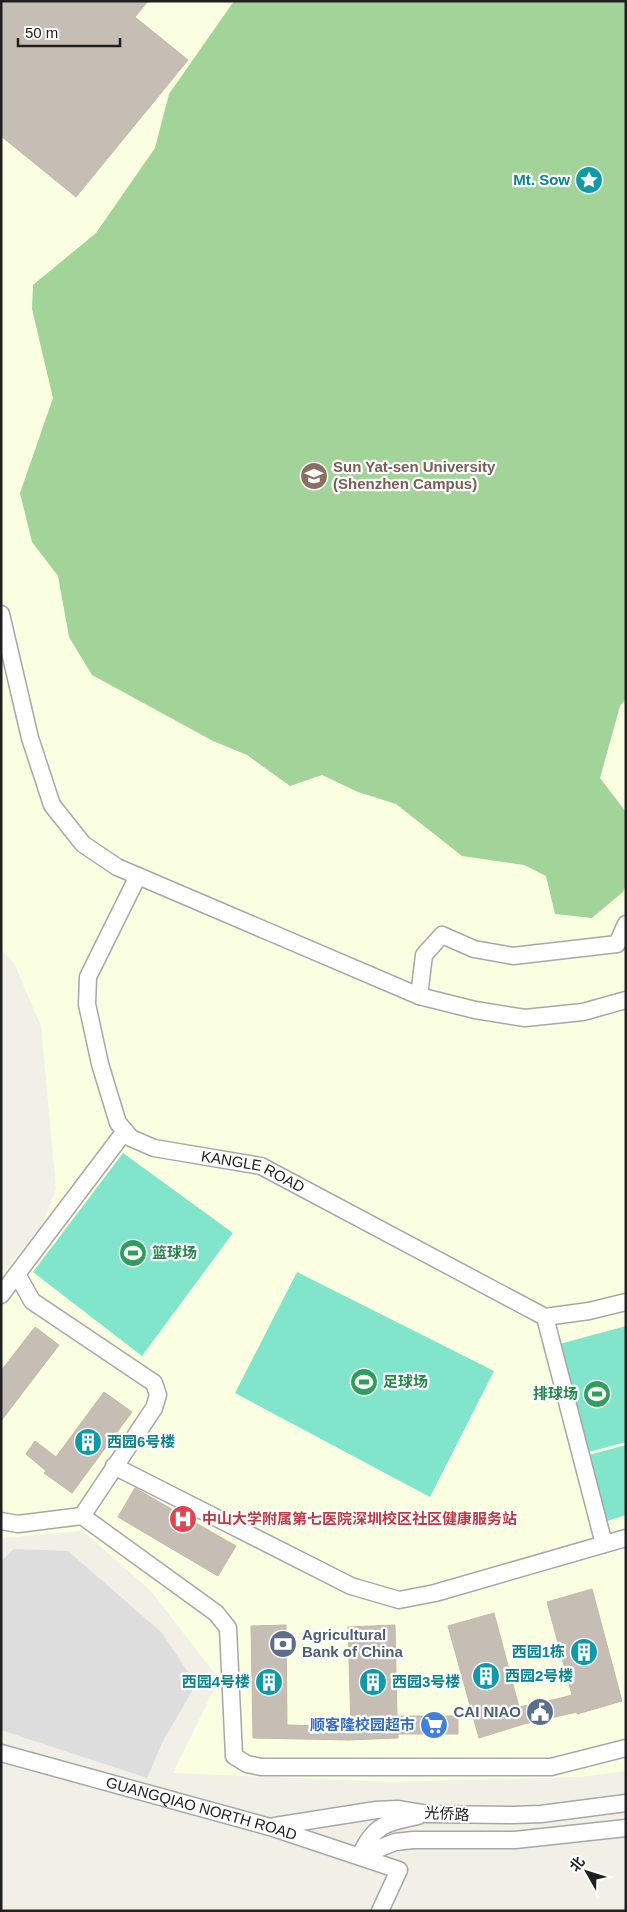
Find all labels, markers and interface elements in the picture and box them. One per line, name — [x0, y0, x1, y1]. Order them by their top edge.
scale bar — [18, 15, 120, 47]
text: 50 m — [25, 24, 58, 41]
place icon: Mt. Sow — [574, 165, 604, 195]
place label: Mt. Sow — [513, 171, 570, 188]
place label: Sun Yat-sen University (Shenzhen Campus) — [333, 458, 496, 492]
school or university icon: Sun Yat-sen University (Shenzhen Campus) — [299, 461, 329, 491]
street label: KANGLE ROAD — [200, 1147, 308, 1196]
sports icon: 篮球场 — [118, 1238, 148, 1268]
place label: 篮球场 — [152, 1244, 197, 1261]
sports icon: 足球场 — [349, 1367, 379, 1397]
place label: 足球场 — [383, 1373, 428, 1390]
sports icon: 排球场 — [582, 1379, 612, 1409]
place label: 排球场 — [533, 1385, 578, 1402]
building icon: 西园6号楼 — [73, 1427, 103, 1457]
place label: 西园6号楼 — [107, 1433, 175, 1450]
hospital icon: 中山大学附属第七医院深圳校区社区健康服务站 — [168, 1504, 198, 1534]
place label: 中山大学附属第七医院深圳校区社区健康服务站 — [202, 1510, 517, 1527]
place label: Agricultural Bank of China — [302, 1626, 403, 1660]
bank icon: Agricultural Bank of China — [268, 1629, 298, 1659]
building icon: 西园1栋 — [569, 1637, 599, 1667]
place label: 西园1栋 — [512, 1643, 565, 1660]
building icon: 西园2号楼 — [471, 1661, 501, 1691]
building icon: 西园4号楼 — [254, 1667, 284, 1697]
building icon: 西园3号楼 — [358, 1667, 388, 1697]
place label: 西园2号楼 — [505, 1667, 573, 1684]
place label: 西园4号楼 — [182, 1673, 250, 1690]
place label: 西园3号楼 — [392, 1673, 460, 1690]
public building icon: CAI NIAO — [525, 1697, 555, 1727]
place label: CAI NIAO — [454, 1703, 521, 1720]
supermarket icon: 顺客隆校园超市 — [419, 1710, 449, 1740]
place label: 顺客隆校园超市 — [310, 1716, 415, 1733]
street label: GUANGQIAO NORTH ROAD — [104, 1773, 299, 1843]
street label: 光侨路 — [424, 1804, 470, 1823]
north arrow — [562, 1847, 612, 1897]
text: 北 — [566, 1853, 588, 1874]

